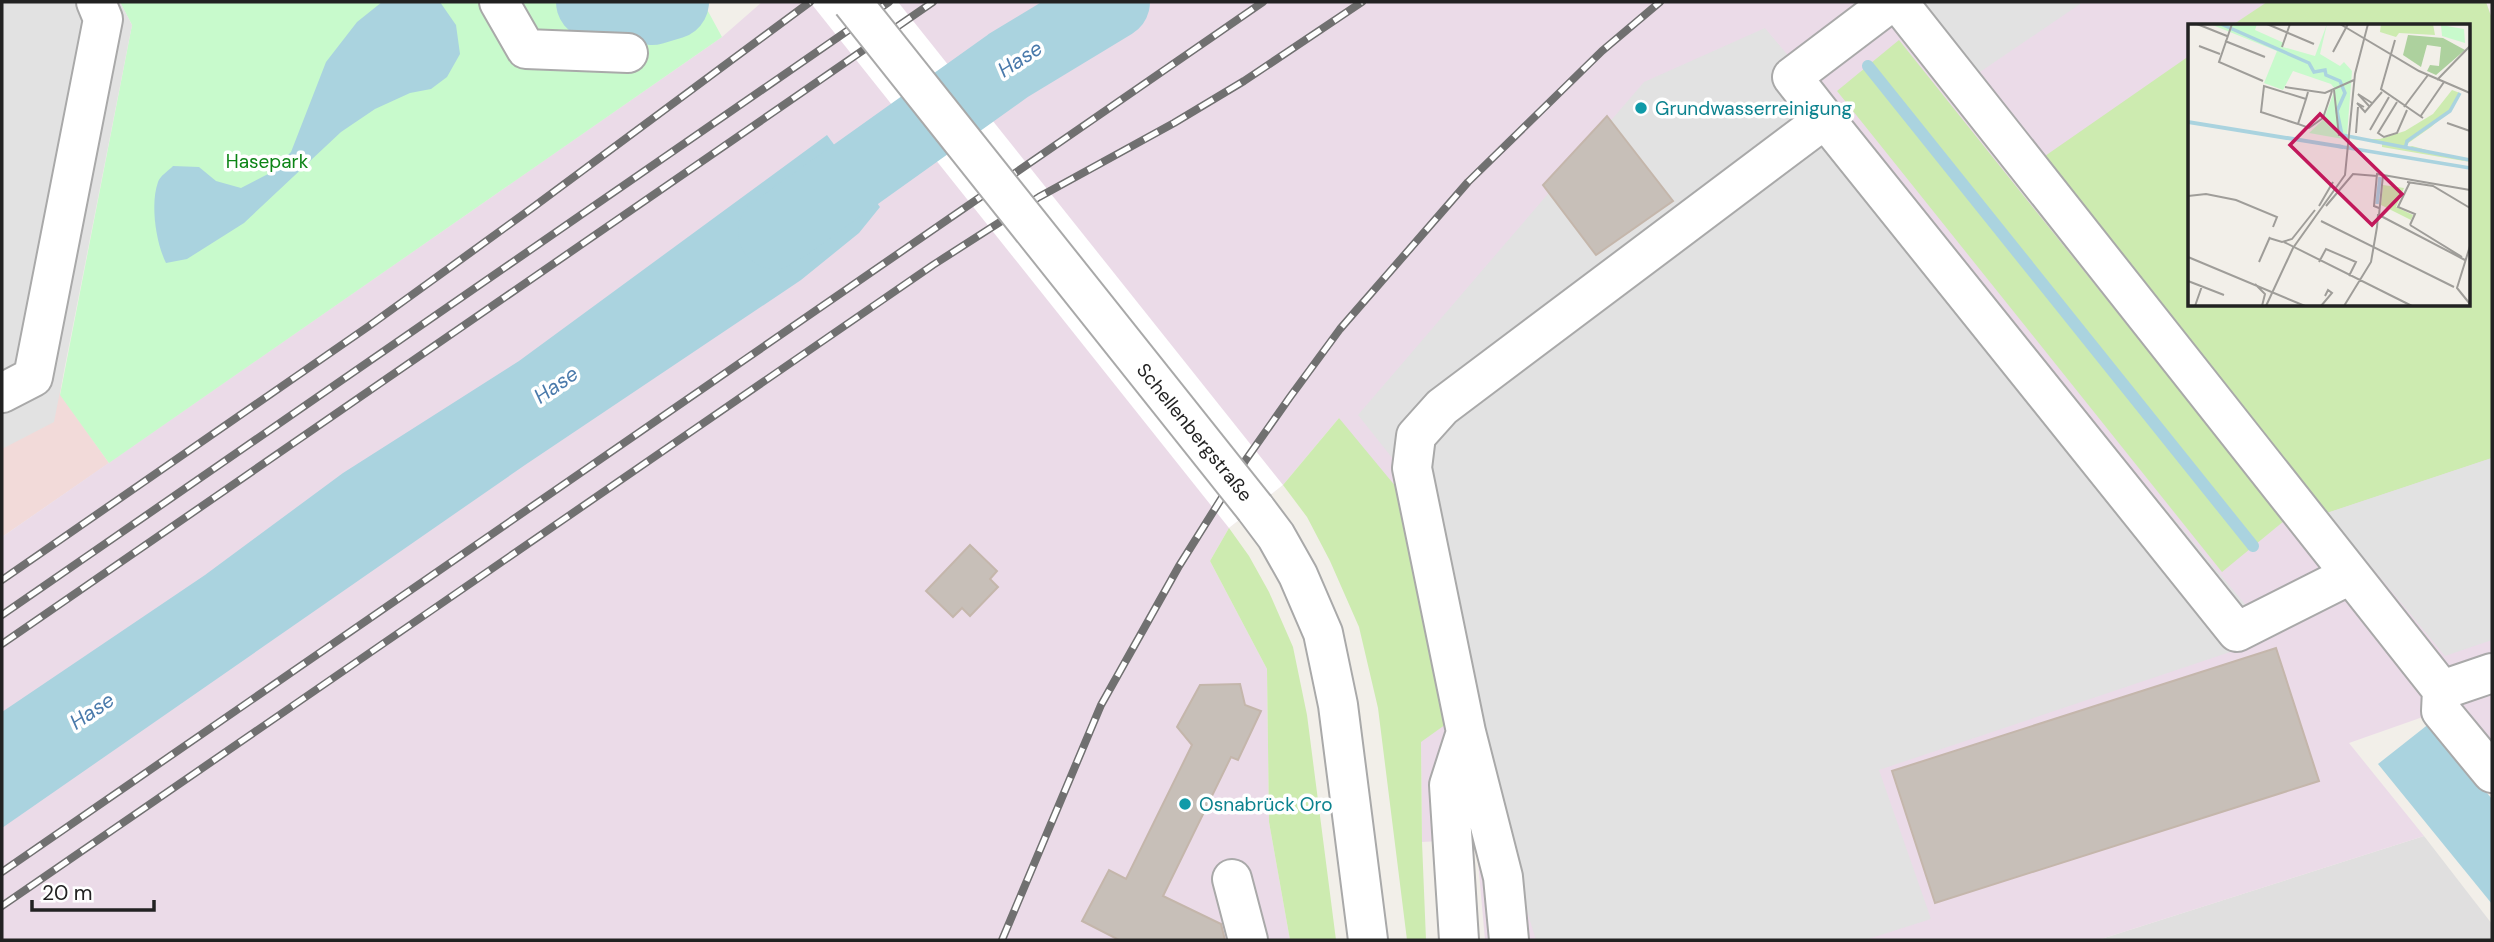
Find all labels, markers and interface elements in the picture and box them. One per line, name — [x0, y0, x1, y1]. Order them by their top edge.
inset map — [2188, 24, 2470, 306]
water label: Hase — [992, 34, 1048, 84]
place label: Grundwasserreinigung — [1655, 96, 1852, 121]
marker: Grundwasserreinigung — [1633, 100, 1649, 116]
park label: Hasepark — [226, 149, 309, 174]
street label: Schellenbergstraße — [1131, 358, 1258, 507]
water label: Hase — [528, 360, 584, 410]
water label: Hase — [64, 686, 120, 736]
place label: Osnabrück Oro — [1199, 792, 1332, 817]
marker: Osnabrück Oro — [1177, 796, 1193, 812]
scale bar — [32, 869, 154, 913]
text: 20 m — [42, 879, 93, 907]

